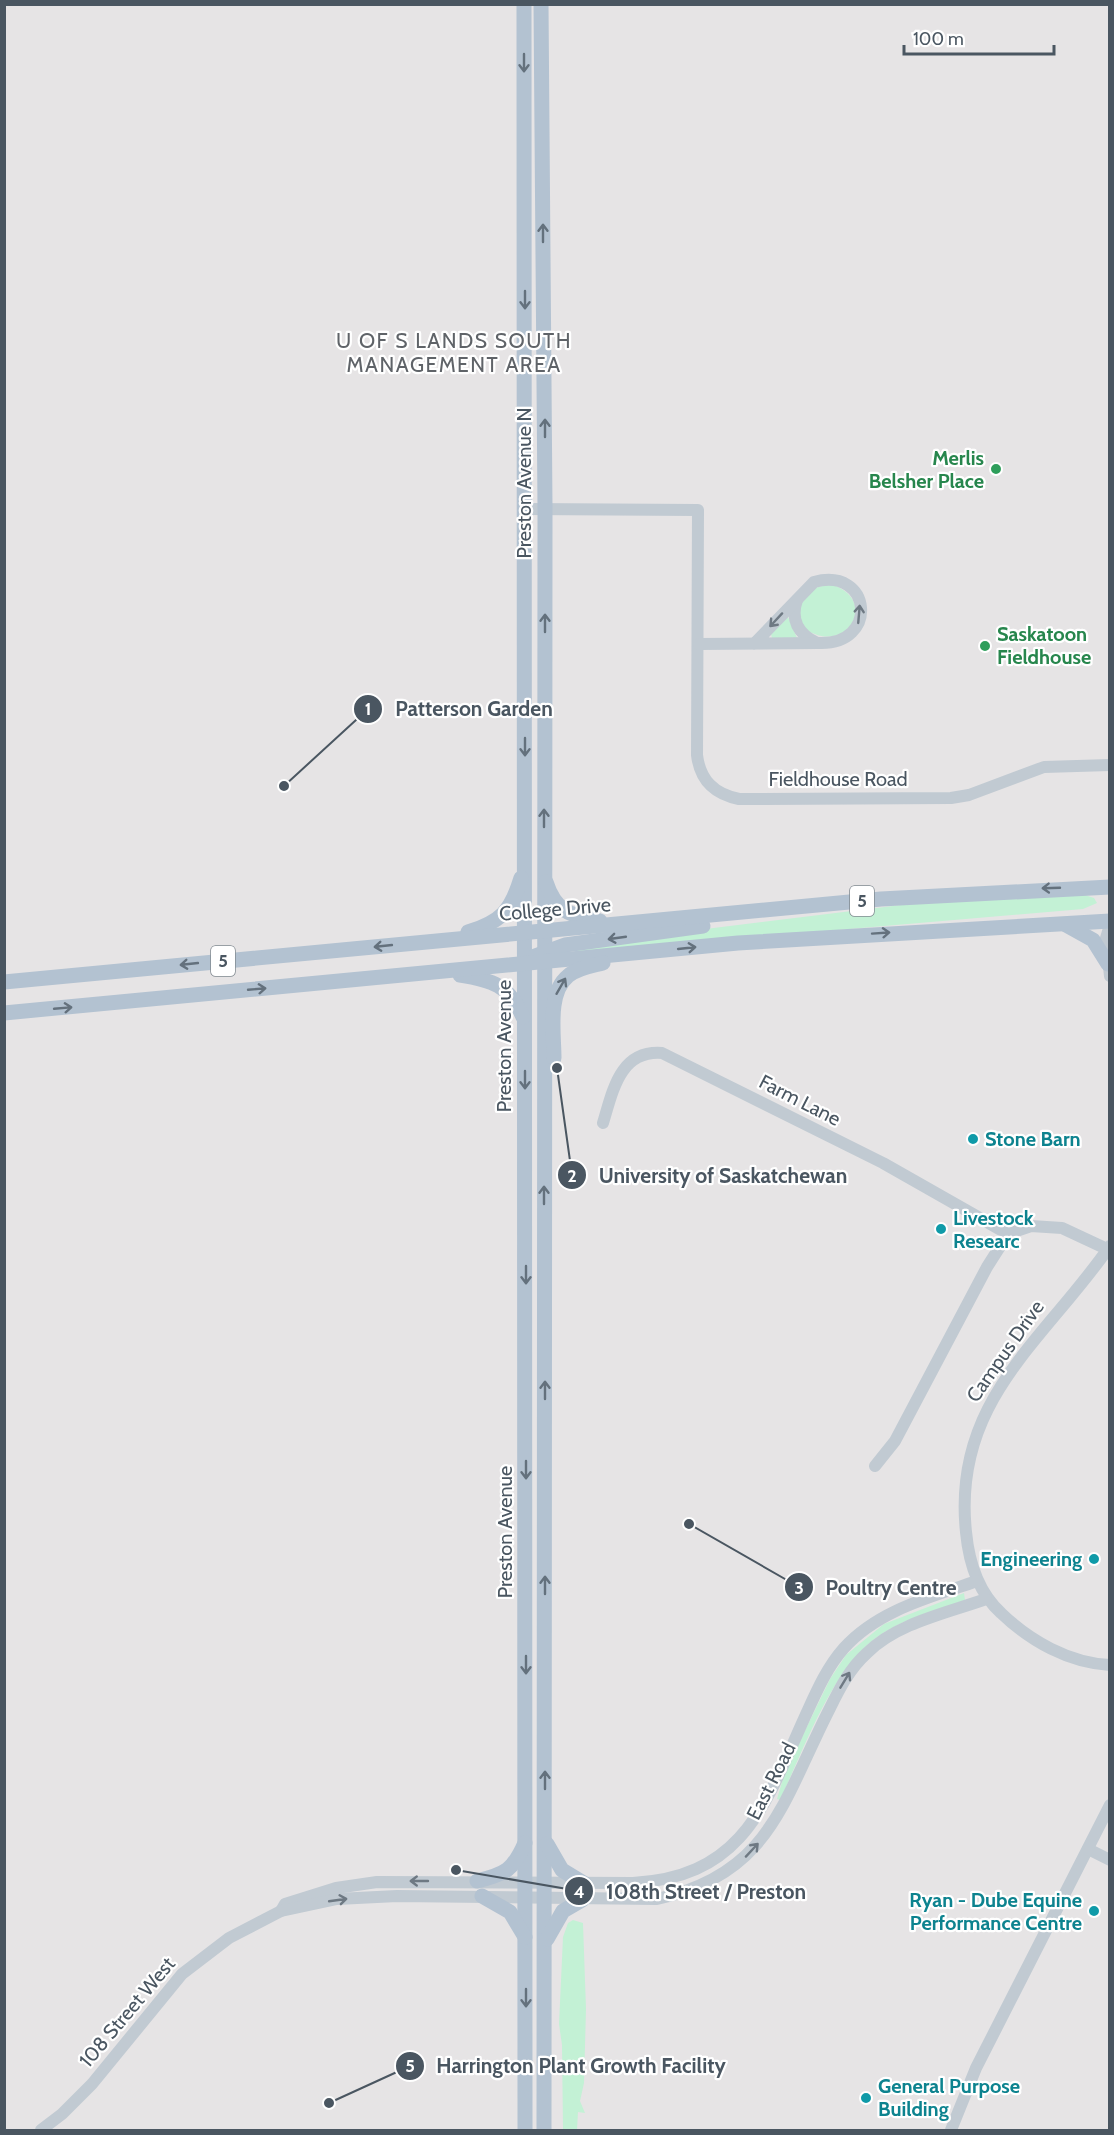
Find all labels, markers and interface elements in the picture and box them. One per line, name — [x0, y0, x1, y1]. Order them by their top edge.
scale bar — [904, 18, 1054, 56]
text: 100 m — [913, 28, 964, 50]
one-way arrow — [518, 52, 530, 72]
one-way arrow — [537, 224, 549, 244]
one-way arrow — [519, 289, 531, 309]
district label: U OF S LANDS SOUTH MANAGEMENT AREA — [336, 328, 572, 377]
street label: Preston Avenue N — [512, 407, 536, 559]
one-way arrow — [539, 419, 551, 439]
place label: Merlis Belsher Place — [869, 446, 984, 493]
marker: Merlis Belsher Place — [989, 462, 1003, 476]
one-way arrow — [854, 605, 865, 625]
one-way arrow — [769, 613, 783, 628]
one-way arrow — [539, 614, 551, 634]
place label: Saskatoon Fieldhouse — [997, 622, 1091, 669]
marker: Saskatoon Fieldhouse — [978, 639, 992, 653]
callout: Patterson Garden — [353, 689, 564, 728]
text: Patterson Garden — [395, 696, 553, 721]
text: 1 — [365, 698, 371, 720]
one-way arrow — [519, 736, 531, 756]
street label: Fieldhouse Road — [768, 767, 908, 791]
one-way arrow — [538, 809, 550, 829]
one-way arrow — [1042, 883, 1062, 894]
road number: 5 — [850, 886, 874, 916]
street label: College Drive — [498, 892, 612, 926]
one-way arrow — [871, 928, 891, 939]
one-way arrow — [607, 932, 627, 943]
one-way arrow — [373, 941, 393, 952]
one-way arrow — [676, 942, 696, 953]
road number: 5 — [211, 946, 235, 976]
one-way arrow — [179, 959, 199, 970]
one-way arrow — [556, 978, 568, 995]
street label: Preston Avenue — [492, 980, 516, 1112]
one-way arrow — [246, 983, 266, 994]
one-way arrow — [52, 1002, 72, 1013]
one-way arrow — [519, 1069, 531, 1089]
street label: Farm Lane — [755, 1069, 845, 1131]
place label: Stone Barn — [985, 1127, 1081, 1151]
marker: Stone Barn — [966, 1132, 980, 1146]
callout: University of Saskatchewan — [557, 1156, 859, 1195]
text: University of Saskatchewan — [599, 1163, 847, 1188]
text: 2 — [567, 1165, 577, 1187]
one-way arrow — [538, 1185, 550, 1205]
place label: Livestock Researc — [953, 1206, 1034, 1253]
marker: Livestock Researc — [934, 1222, 948, 1236]
one-way arrow — [520, 1264, 532, 1284]
street label: Campus Drive — [961, 1295, 1049, 1407]
one-way arrow — [539, 1380, 551, 1400]
one-way arrow — [520, 1459, 532, 1479]
street label: Preston Avenue — [493, 1466, 517, 1598]
place label: Engineering — [980, 1547, 1082, 1571]
marker: Engineering — [1087, 1552, 1101, 1566]
callout: Poultry Centre — [784, 1568, 969, 1607]
one-way arrow — [539, 1575, 551, 1595]
text: Poultry Centre — [825, 1575, 957, 1600]
text: 3 — [794, 1577, 804, 1599]
one-way arrow — [520, 1654, 532, 1674]
one-way arrow — [840, 1672, 852, 1689]
street label: East Road — [741, 1738, 801, 1824]
one-way arrow — [539, 1770, 551, 1790]
one-way arrow — [745, 1843, 759, 1858]
callout: 108th Street / Preston — [564, 1872, 818, 1911]
one-way arrow — [409, 1875, 429, 1887]
text: 108th Street / Preston — [606, 1879, 806, 1904]
text: 4 — [573, 1881, 585, 1903]
place label: Ryan - Dube Equine Performance Centre — [909, 1888, 1082, 1935]
one-way arrow — [328, 1894, 348, 1905]
marker: Ryan - Dube Equine Performance Centre — [1087, 1904, 1101, 1918]
street label: 108 Street West — [74, 1952, 180, 2072]
one-way arrow — [520, 1987, 532, 2007]
callout: Harrington Plant Growth Facility — [395, 2046, 738, 2085]
text: Harrington Plant Growth Facility — [436, 2053, 726, 2078]
text: 5 — [405, 2055, 415, 2077]
place label: General Purpose Building — [878, 2074, 1020, 2121]
marker: General Purpose Building — [859, 2091, 873, 2105]

